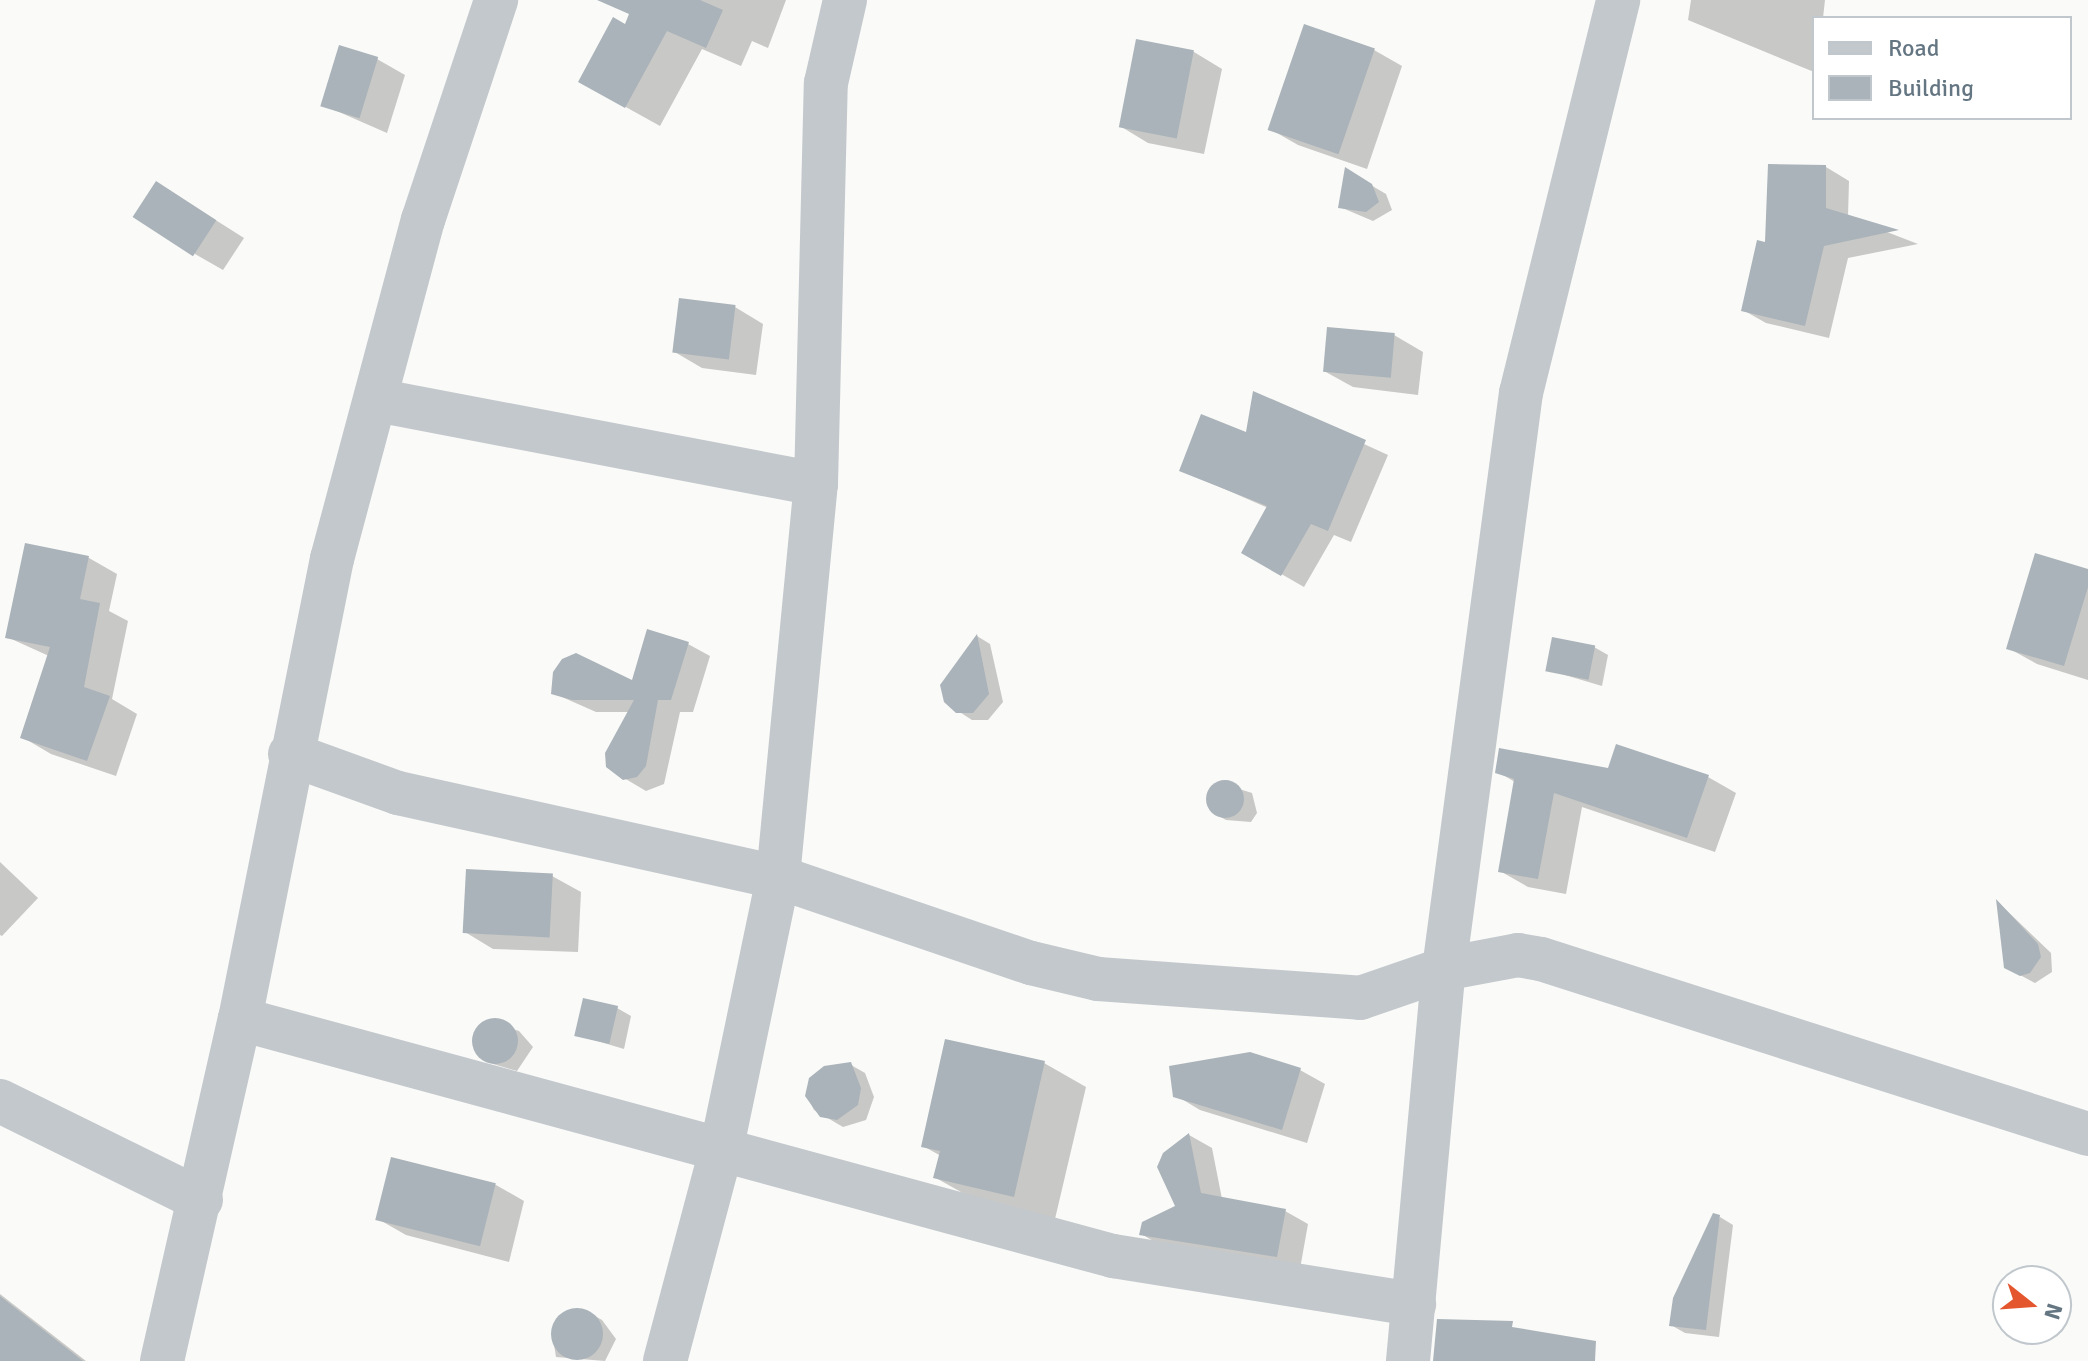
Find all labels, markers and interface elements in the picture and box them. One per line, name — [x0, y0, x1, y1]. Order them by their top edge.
legend — [1812, 16, 2072, 120]
text: Road — [1888, 33, 1939, 63]
text: Building — [1888, 73, 1974, 103]
north arrow — [1992, 1265, 2072, 1345]
text: N — [2038, 1300, 2069, 1323]

